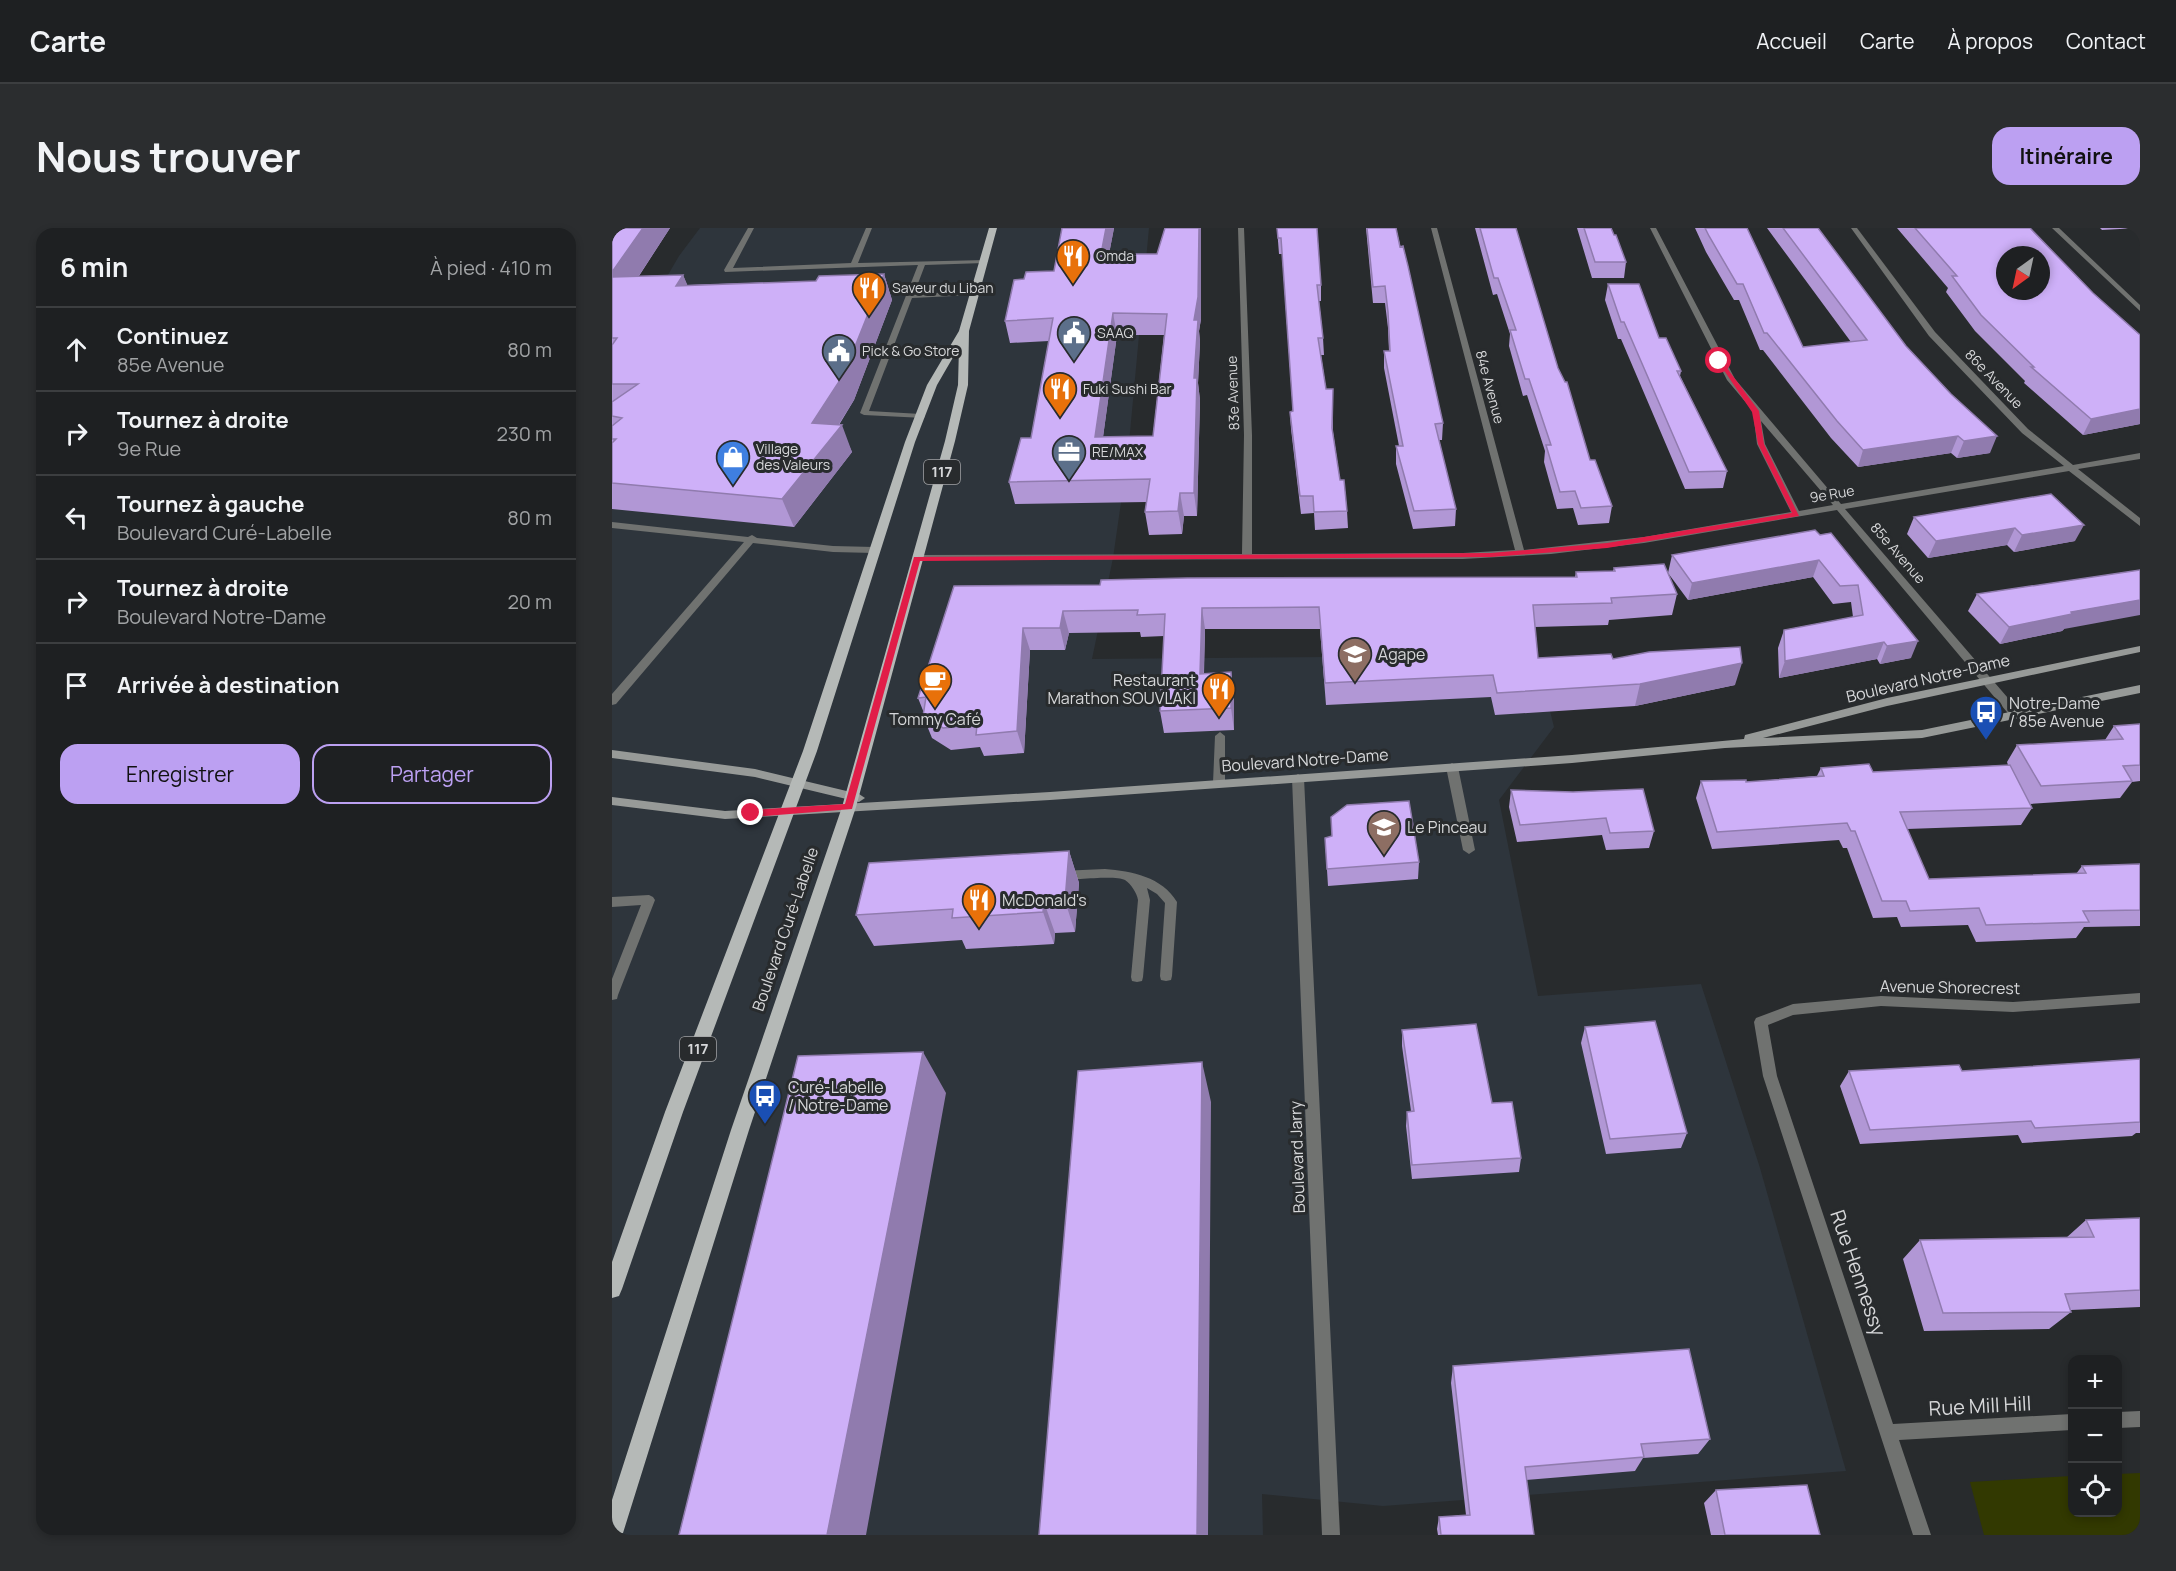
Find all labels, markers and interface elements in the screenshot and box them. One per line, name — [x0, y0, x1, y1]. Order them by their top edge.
text: Carte — [30, 22, 106, 60]
text: Accueil — [1756, 27, 1827, 55]
text: Carte — [1860, 27, 1914, 55]
text: À propos — [1947, 27, 2033, 55]
text: Contact — [2066, 27, 2146, 55]
text: Nous trouver — [36, 127, 301, 185]
button: Itinéraire — [1992, 127, 2140, 185]
restaurant icon: Omda — [1055, 238, 1091, 285]
place label: Omda — [1096, 246, 1134, 265]
north arrow — [1996, 246, 2050, 300]
text: 6 min — [60, 249, 128, 285]
text: À pied · 410 m — [430, 254, 552, 281]
restaurant icon: Saveur du Liban — [851, 270, 887, 317]
place label: Saveur du Liban — [892, 278, 994, 297]
public building icon: SAAQ — [1056, 315, 1092, 362]
text: Continuez — [117, 321, 229, 351]
place label: SAAQ — [1097, 323, 1134, 342]
icon: ahead — [60, 333, 93, 366]
public building icon: Pick & Go Store — [821, 333, 857, 380]
text: 80 m — [507, 336, 552, 363]
place label: Pick & Go Store — [862, 341, 959, 360]
street label: 86e Avenue — [1961, 345, 2027, 412]
route start — [1705, 347, 1731, 373]
street label: 84e Avenue — [1472, 348, 1509, 426]
text: 85e Avenue — [117, 351, 224, 378]
street label: 83e Avenue — [1222, 355, 1243, 431]
restaurant icon: Fuki Sushi Bar — [1042, 371, 1078, 418]
place label: Fuki Sushi Bar — [1083, 379, 1171, 398]
text: Tournez à droite — [117, 405, 289, 435]
icon: right — [60, 417, 93, 450]
text: 230 m — [496, 420, 552, 447]
office icon: RE/MAX — [1051, 434, 1087, 481]
text: 9e Rue — [117, 435, 181, 462]
shop icon: Village des Valeurs — [715, 439, 751, 486]
place label: Village des Valeurs — [756, 439, 830, 474]
place label: RE/MAX — [1092, 442, 1144, 461]
road number: 117 — [924, 460, 960, 484]
street label: 9e Rue — [1808, 480, 1856, 507]
text: Tournez à gauche — [117, 489, 304, 519]
icon: left — [60, 501, 93, 534]
text: 80 m — [507, 504, 552, 531]
street label: 85e Avenue — [1867, 518, 1930, 587]
text: Boulevard Curé-Labelle — [117, 519, 332, 546]
text: Tournez à droite — [117, 573, 289, 603]
icon: right — [60, 585, 93, 618]
text: 20 m — [507, 588, 552, 615]
text: Boulevard Notre-Dame — [117, 603, 326, 630]
school or university icon: Agape — [1337, 636, 1373, 683]
place label: Agape — [1378, 643, 1425, 665]
street label: Boulevard Notre-Dame — [1844, 648, 2012, 708]
cafe icon: Tommy Café — [917, 662, 953, 709]
icon: arrive — [60, 669, 93, 702]
place label: Restaurant Marathon SOUVLAKI — [1047, 669, 1196, 709]
text: Arrivée à destination — [117, 670, 340, 700]
restaurant icon: Restaurant Marathon SOUVLAKI — [1201, 671, 1237, 718]
place label: Notre-Dame / 85e Avenue — [2009, 692, 2104, 732]
bus stop icon: Notre-Dame / 85e Avenue — [1968, 694, 2004, 741]
place label: Tommy Café — [889, 708, 981, 730]
street label: Boulevard Notre-Dame — [1221, 743, 1389, 777]
button: Enregistrer — [60, 744, 300, 804]
button: Partager — [312, 744, 552, 804]
route end — [737, 799, 763, 825]
school or university icon: Le Pinceau — [1366, 809, 1402, 856]
place label: Le Pinceau — [1407, 816, 1487, 838]
street label: Boulevard Curé-Labelle — [747, 844, 823, 1014]
restaurant icon: McDonald's — [961, 882, 997, 929]
place label: McDonald's — [1002, 889, 1087, 911]
street label: Avenue Shorecrest — [1880, 975, 2020, 999]
road number: 117 — [680, 1037, 716, 1061]
place label: Curé-Labelle / Notre-Dame — [788, 1076, 888, 1116]
bus stop icon: Curé-Labelle / Notre-Dame — [747, 1078, 783, 1125]
street label: Boulevard Jarry — [1284, 1100, 1310, 1214]
street label: Rue Hennessy — [1824, 1206, 1893, 1340]
map controls — [2068, 1355, 2122, 1517]
button: + — [2068, 1355, 2122, 1409]
street label: Rue Mill Hill — [1928, 1389, 2032, 1422]
button: − — [2068, 1409, 2122, 1463]
button: locate — [2068, 1463, 2122, 1517]

